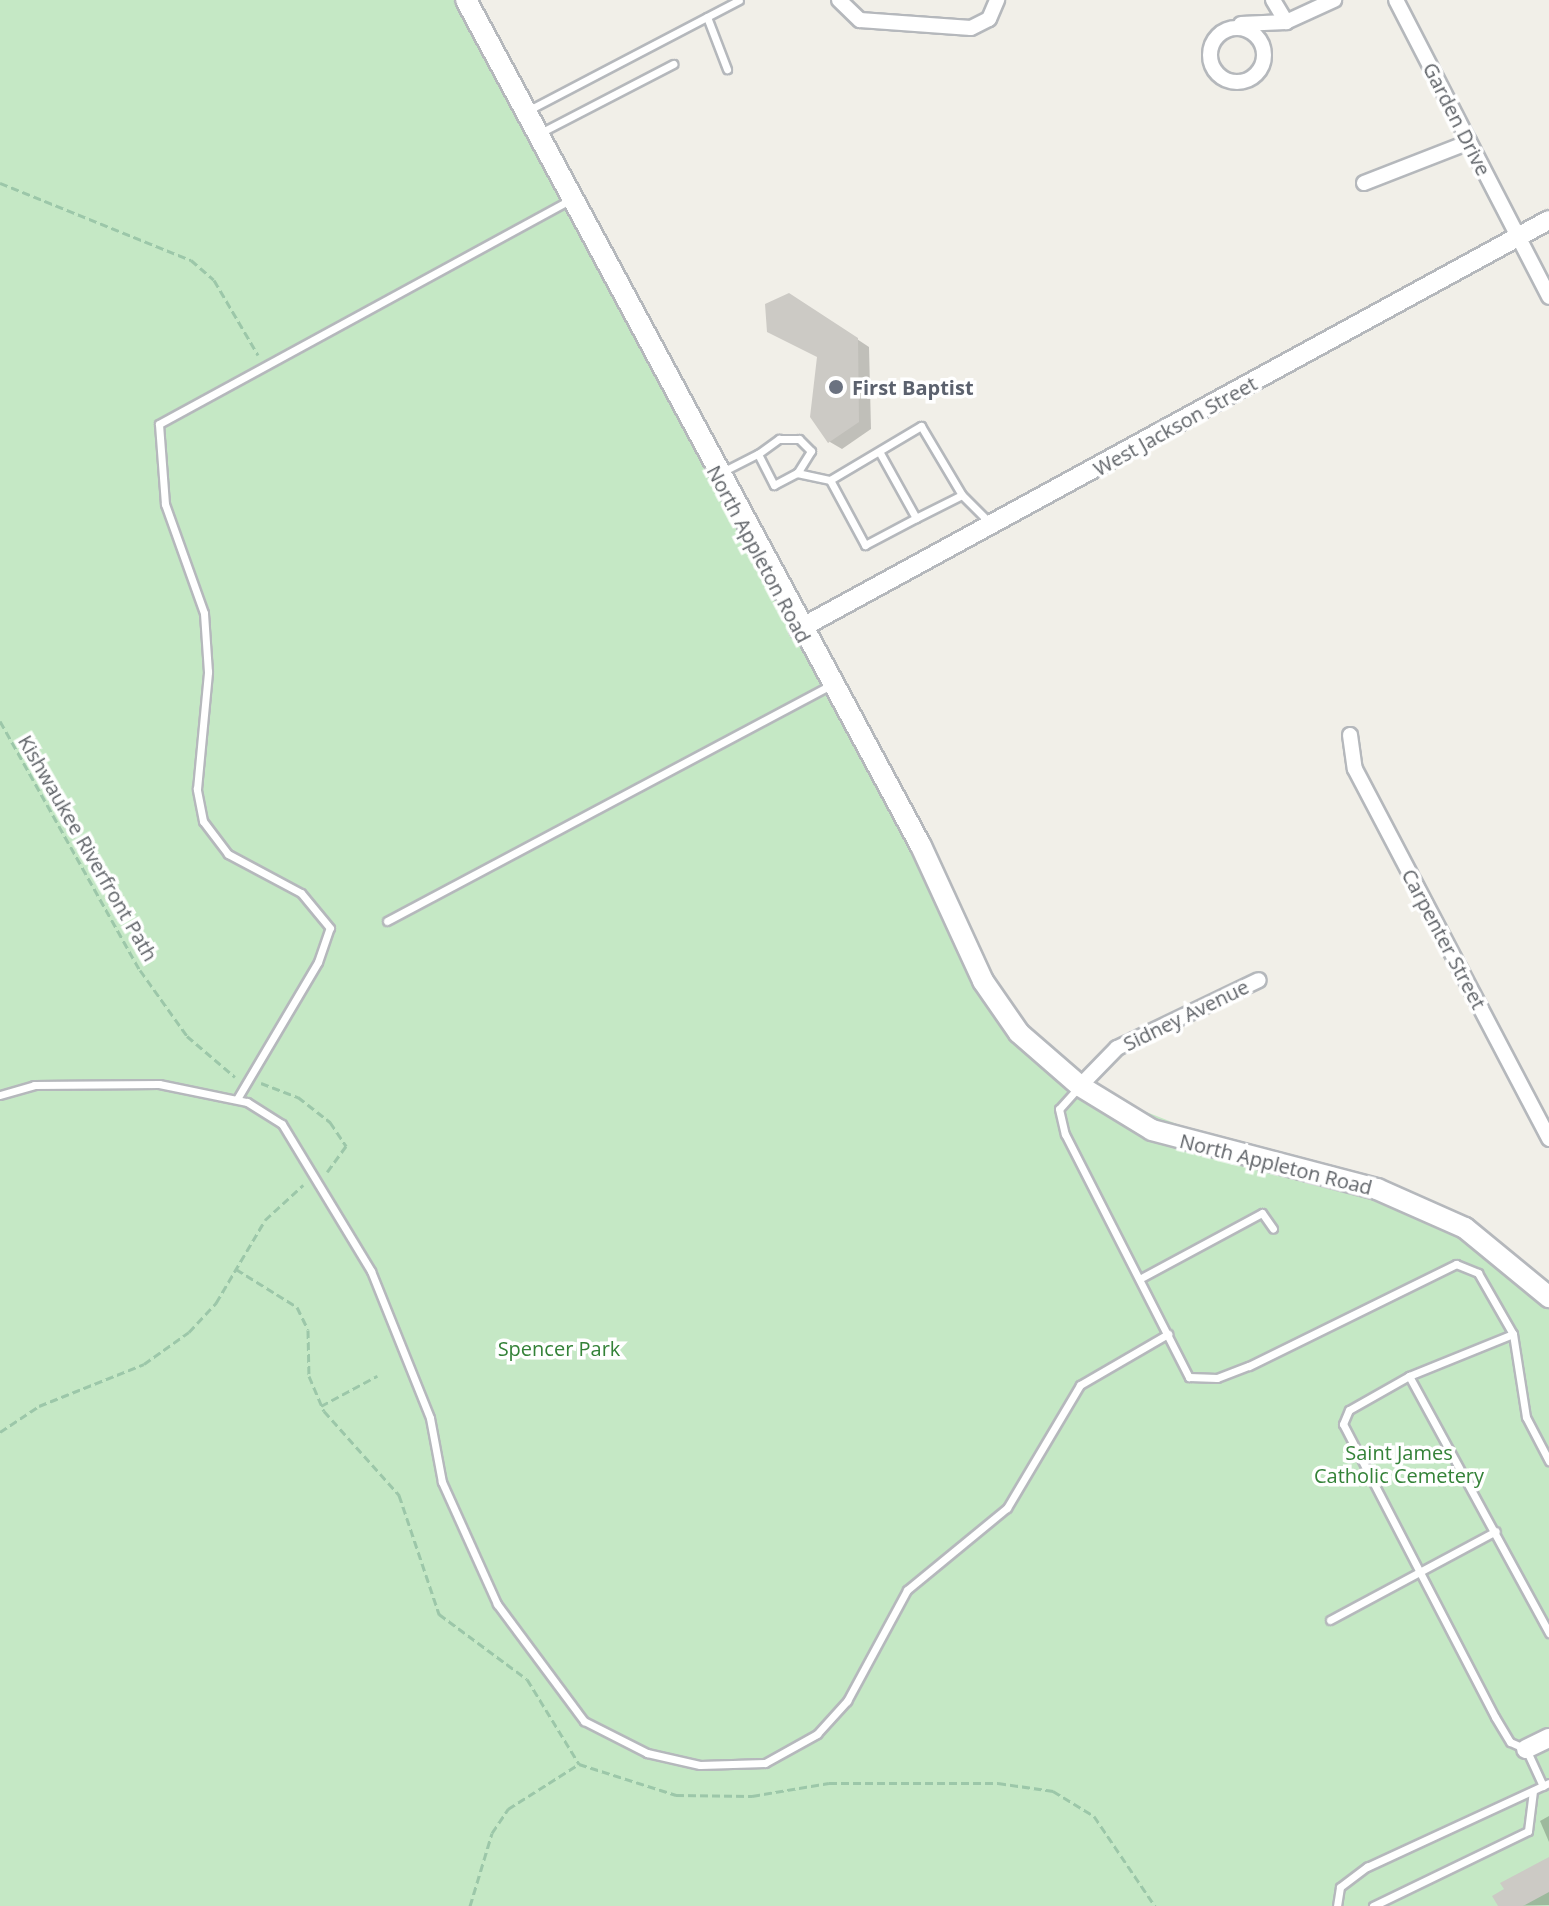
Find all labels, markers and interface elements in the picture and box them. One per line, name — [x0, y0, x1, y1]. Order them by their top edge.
street label: Garden Drive — [1418, 58, 1496, 180]
street label: West Jackson Street — [1089, 371, 1261, 481]
place label: First Baptist — [852, 375, 974, 399]
marker: First Baptist — [827, 378, 845, 396]
street label: North Appleton Road — [702, 461, 816, 647]
street label: Kishwaukee Riverfront Path — [13, 731, 163, 965]
street label: Carpenter Street — [1397, 865, 1491, 1013]
street label: Sidney Avenue — [1119, 974, 1253, 1056]
street label: North Appleton Road — [1177, 1128, 1375, 1200]
park label: Spencer Park — [498, 1336, 620, 1360]
park label: Saint James Catholic Cemetery — [1314, 1440, 1484, 1487]

